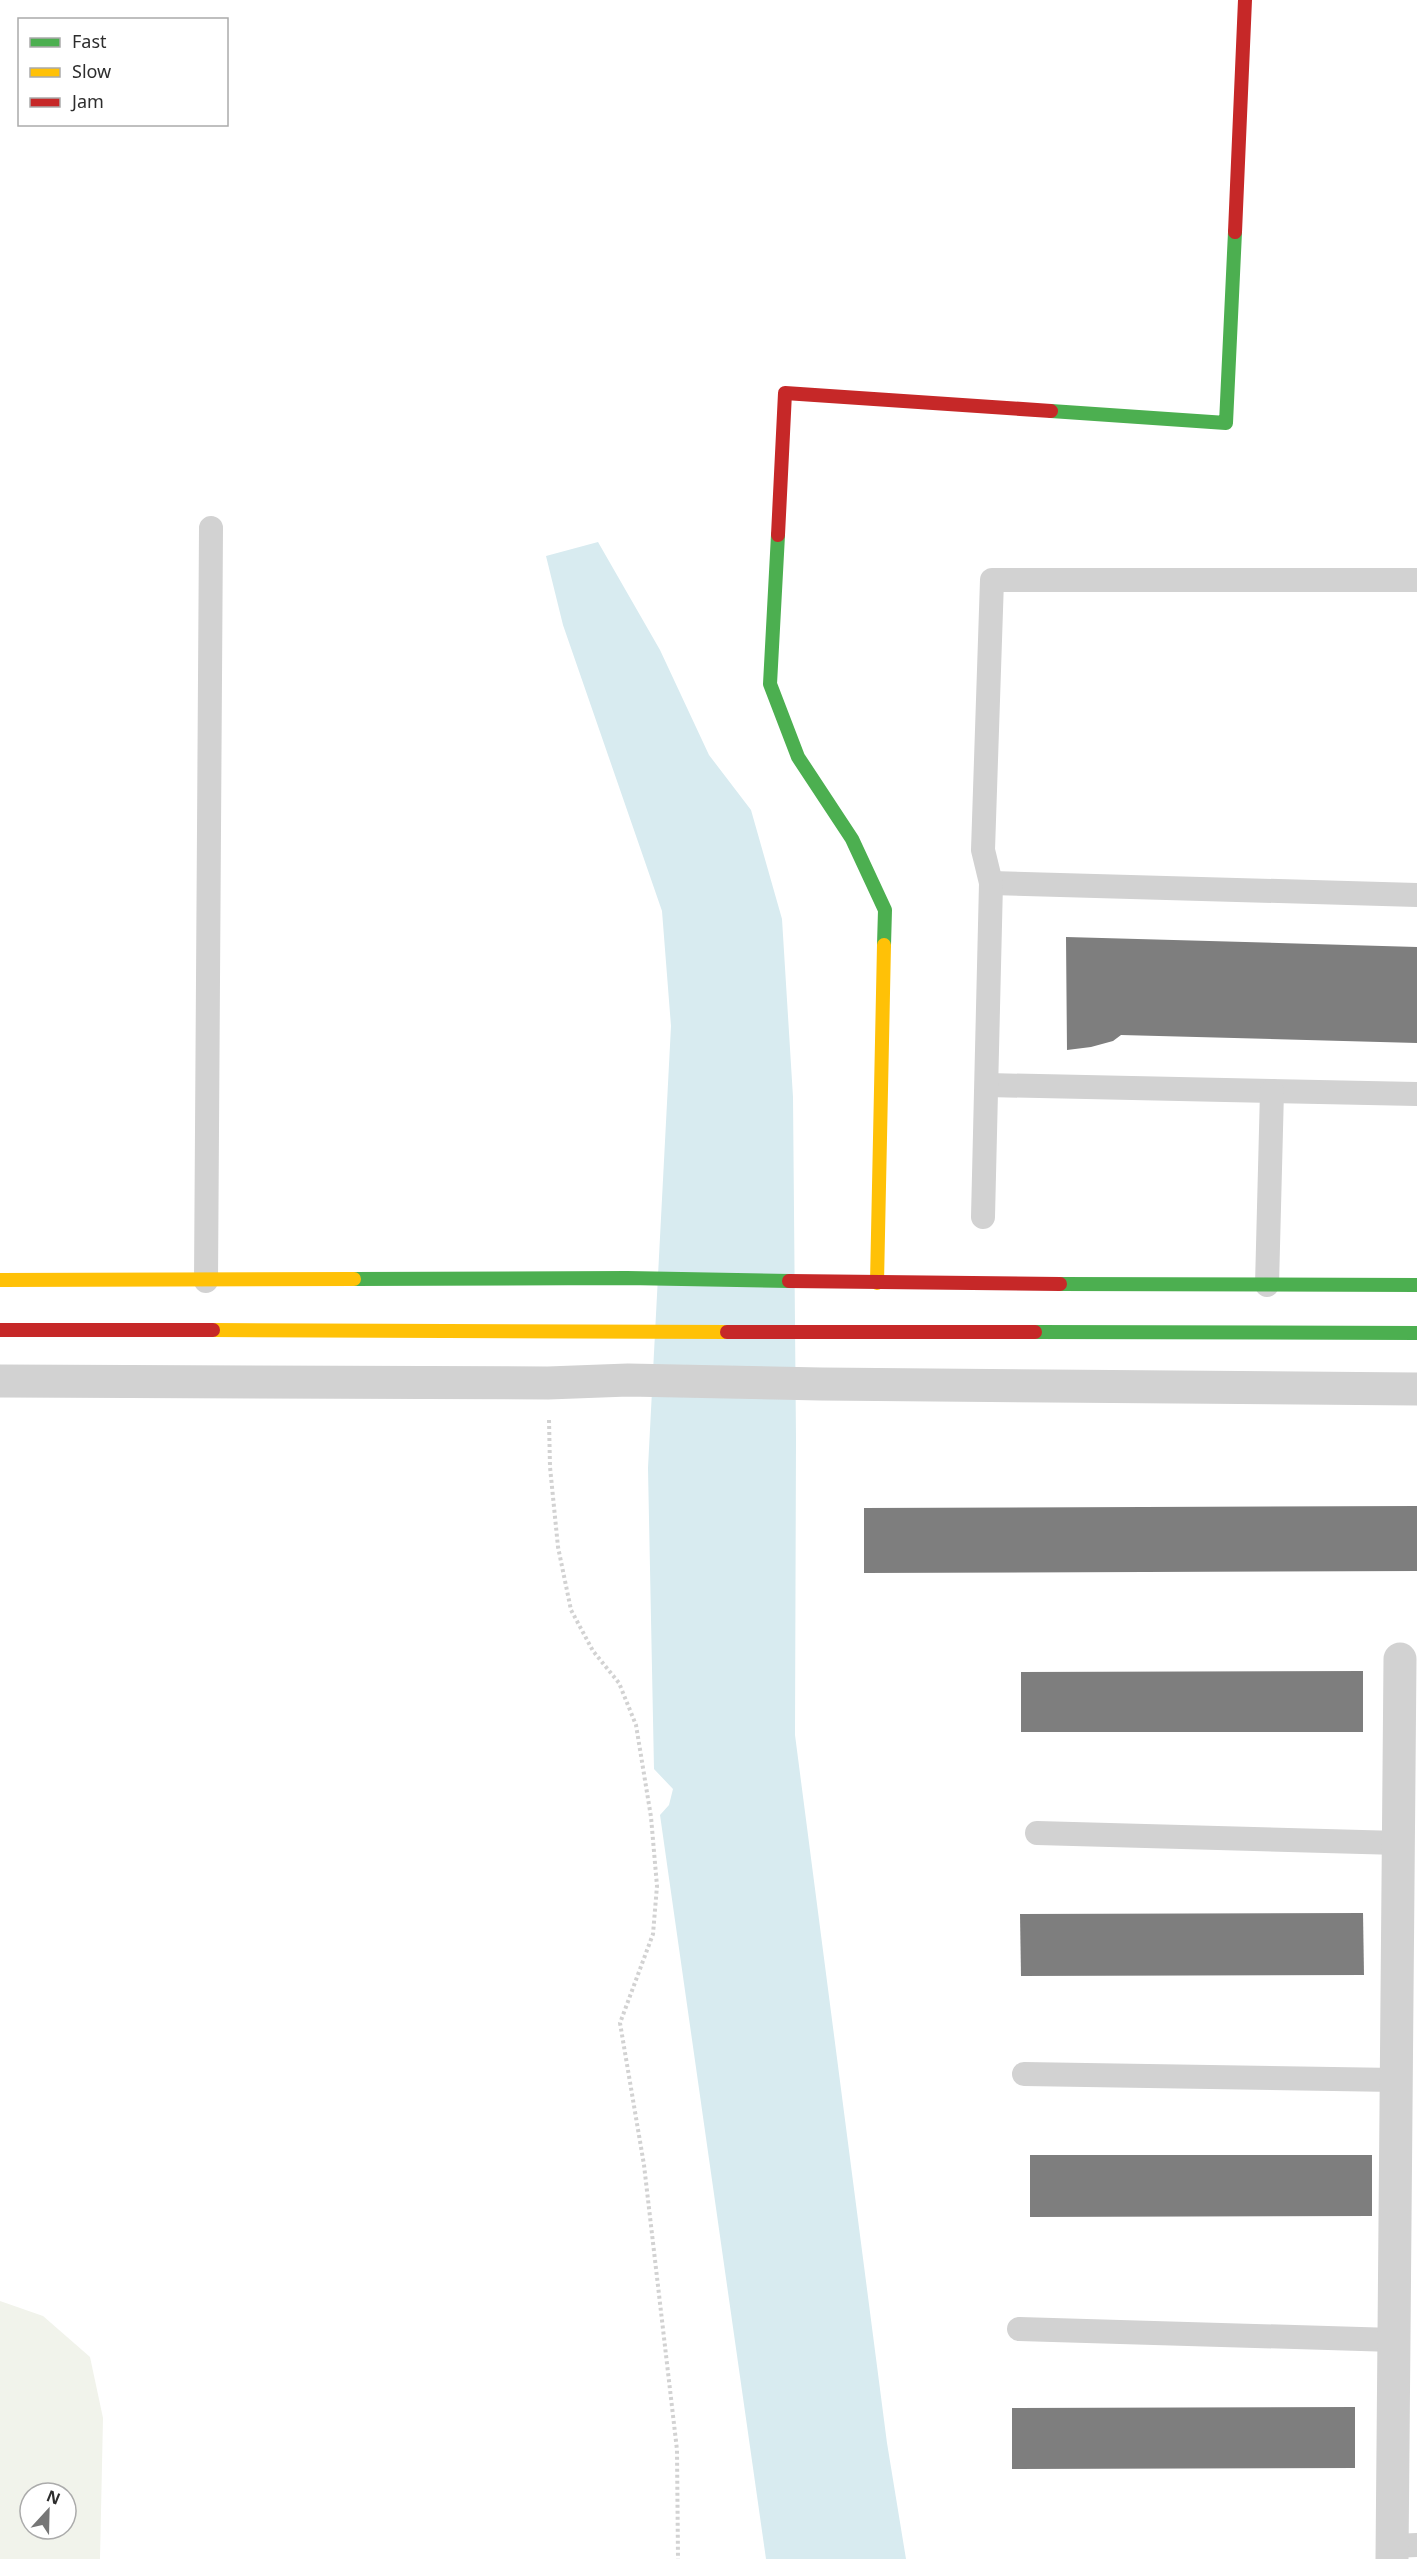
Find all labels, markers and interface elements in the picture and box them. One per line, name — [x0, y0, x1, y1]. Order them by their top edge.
legend — [18, 18, 228, 126]
text: Fast — [72, 29, 107, 53]
text: Slow — [72, 59, 111, 83]
text: Jam — [70, 89, 104, 113]
north arrow — [18, 2481, 78, 2541]
text: N — [43, 2484, 64, 2510]

